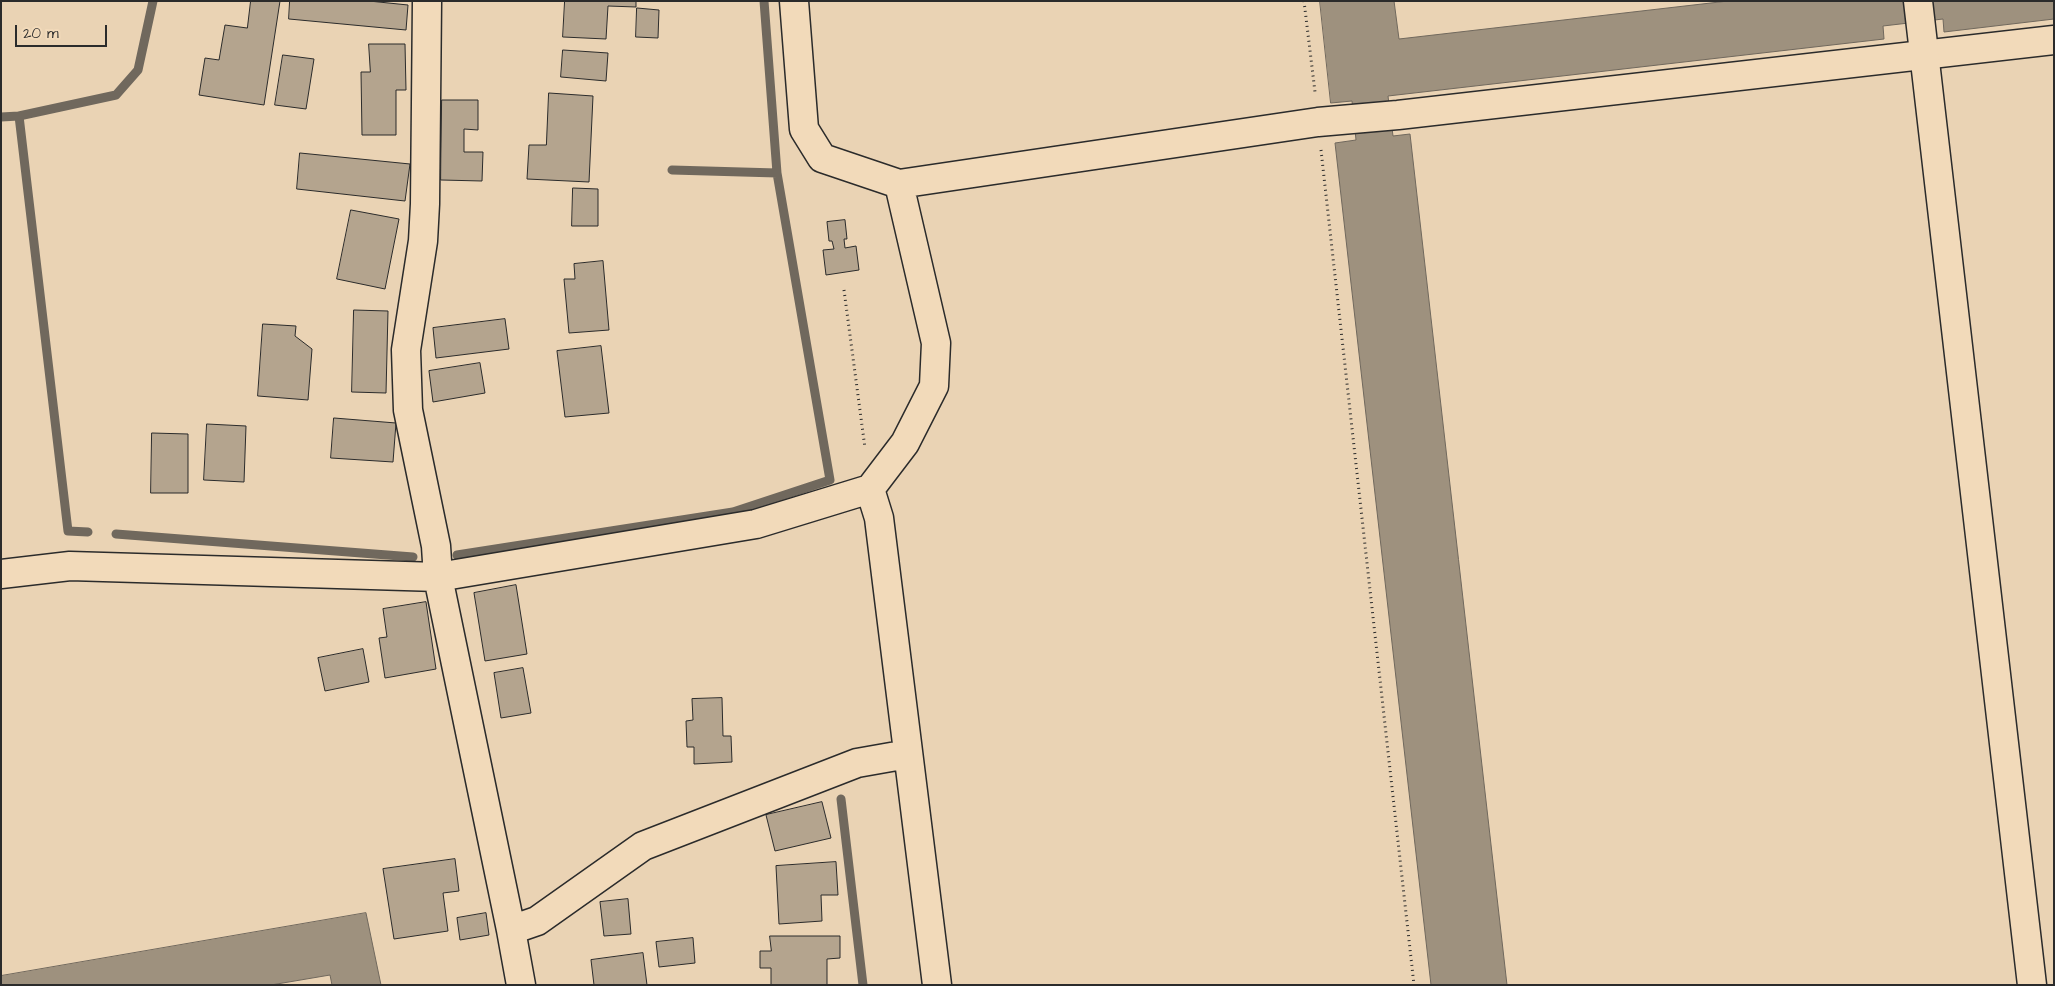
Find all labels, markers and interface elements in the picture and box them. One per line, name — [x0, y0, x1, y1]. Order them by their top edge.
scale bar — [18, 15, 110, 47]
text: 20 m — [23, 23, 59, 44]

